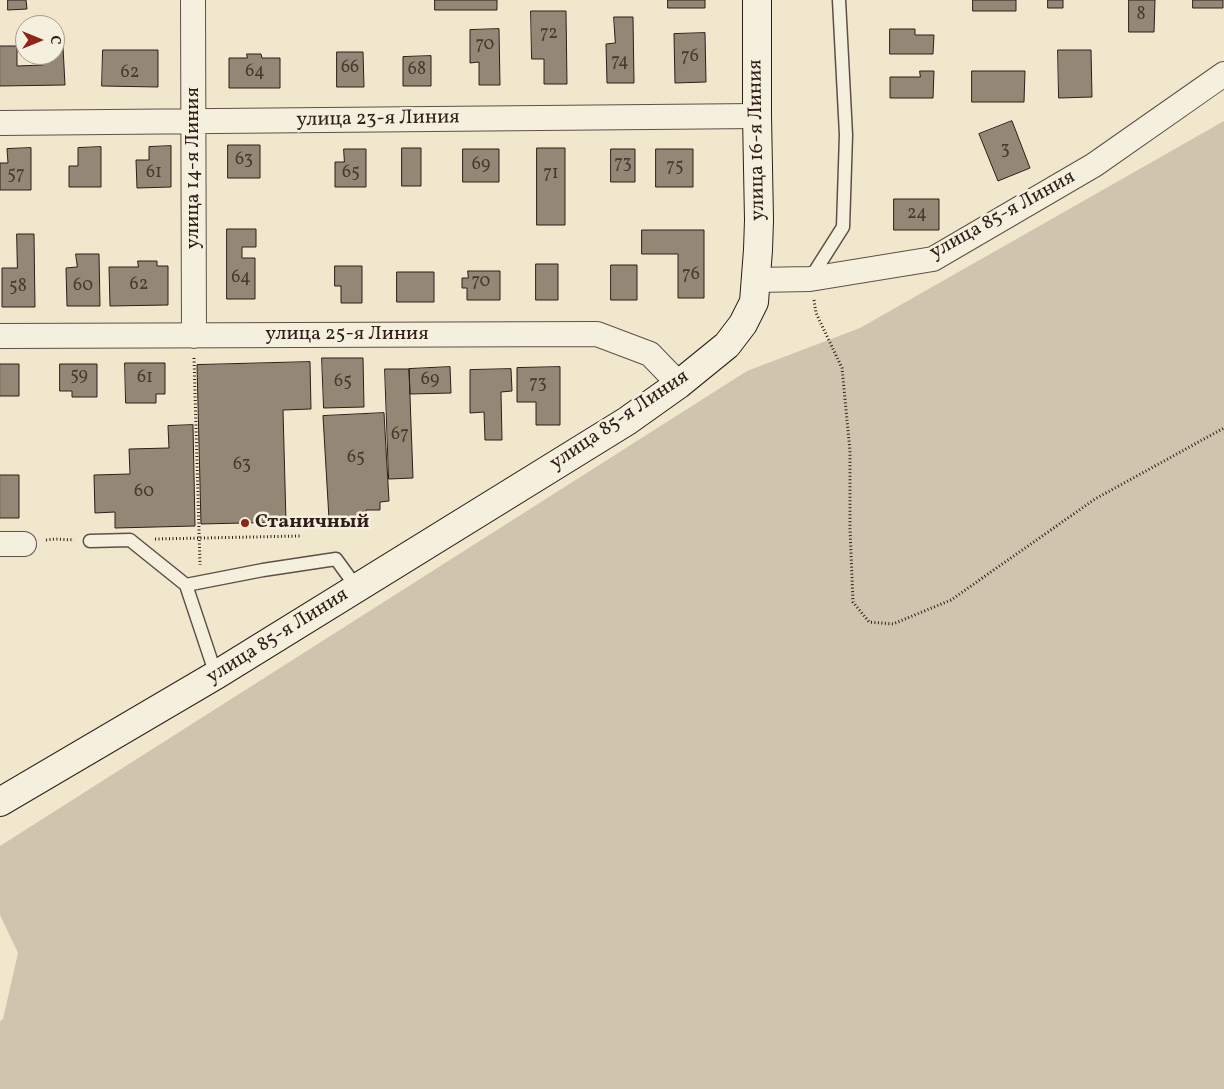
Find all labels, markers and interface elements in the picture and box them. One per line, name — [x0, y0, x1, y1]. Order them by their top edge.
house number: 8 — [1136, 5, 1146, 27]
north arrow — [15, 15, 65, 65]
house number: 72 — [540, 24, 558, 46]
text: С — [45, 35, 64, 45]
house number: 70 — [476, 35, 494, 57]
house number: 76 — [681, 47, 699, 69]
house number: 74 — [611, 52, 629, 74]
house number: 66 — [341, 58, 359, 80]
street label: улица 16-я Линия — [745, 59, 771, 221]
house number: 68 — [408, 60, 426, 82]
house number: 64 — [245, 62, 265, 84]
house number: 62 — [121, 63, 139, 85]
street label: улица 14-я Линия — [182, 87, 206, 249]
street label: улица 23-я Линия — [296, 107, 460, 133]
house number: 3 — [1000, 140, 1010, 162]
house number: 63 — [235, 150, 253, 172]
house number: 73 — [614, 154, 632, 176]
house number: 69 — [472, 155, 490, 177]
house number: 75 — [666, 157, 684, 179]
house number: 61 — [146, 163, 162, 185]
house number: 65 — [342, 163, 360, 185]
house number: 71 — [543, 164, 559, 186]
house number: 57 — [7, 165, 25, 187]
street label: улица 85-я Линия — [926, 166, 1080, 266]
house number: 24 — [907, 204, 927, 226]
house number: 76 — [682, 265, 700, 287]
house number: 64 — [231, 268, 251, 290]
house number: 70 — [472, 272, 490, 294]
house number: 62 — [130, 275, 148, 297]
house number: 60 — [73, 276, 93, 298]
house number: 58 — [9, 277, 27, 299]
street label: улица 25-я Линия — [265, 323, 429, 347]
house number: 59 — [70, 366, 88, 388]
street label: улица 85-я Линия — [546, 366, 694, 476]
house number: 61 — [137, 368, 153, 390]
house number: 69 — [421, 370, 439, 392]
house number: 65 — [334, 372, 352, 394]
house number: 73 — [529, 374, 547, 396]
house number: 67 — [391, 425, 409, 447]
house number: 65 — [347, 448, 365, 470]
house number: 63 — [233, 455, 251, 477]
house number: 60 — [134, 482, 154, 504]
place label: Станичный — [255, 511, 369, 535]
marker: Станичный — [239, 517, 251, 529]
street label: улица 85-я Линия — [203, 584, 353, 690]

